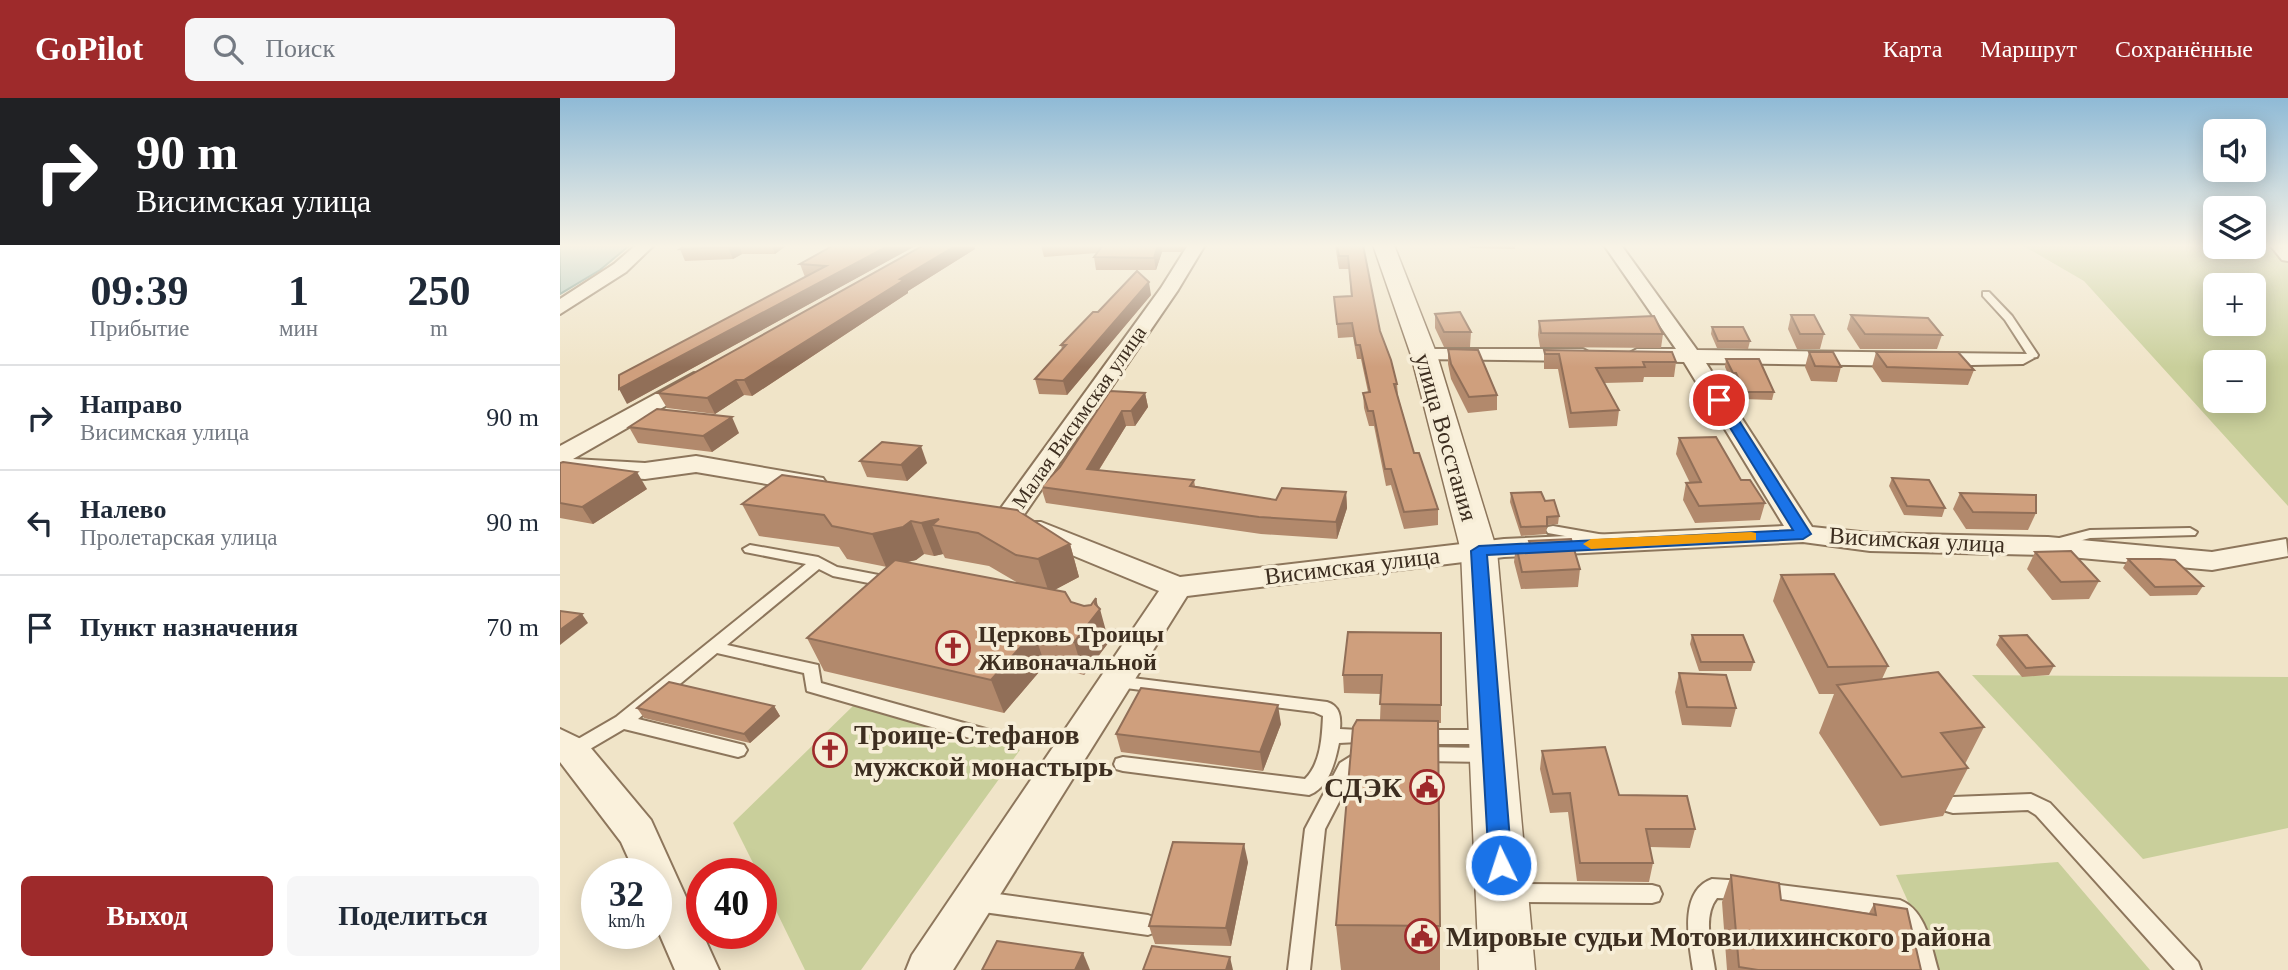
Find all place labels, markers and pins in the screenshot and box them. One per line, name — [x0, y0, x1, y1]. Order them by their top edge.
pin — [1689, 370, 1749, 430]
place label: Церковь Троицы Живоначальной — [978, 621, 1164, 675]
church icon: Церковь Троицы Живоначальной — [934, 629, 972, 667]
place label: Троице-Стефанов мужской монастырь — [854, 719, 1113, 782]
church icon: Троице-Стефанов мужской монастырь — [811, 731, 849, 769]
public building icon: СДЭК — [1408, 768, 1446, 806]
place label: СДЭК — [1324, 772, 1403, 803]
public building icon: Мировые судьи Мотовилихинского района — [1403, 917, 1441, 955]
place label: Мировые судьи Мотовилихинского района — [1446, 921, 1991, 952]

